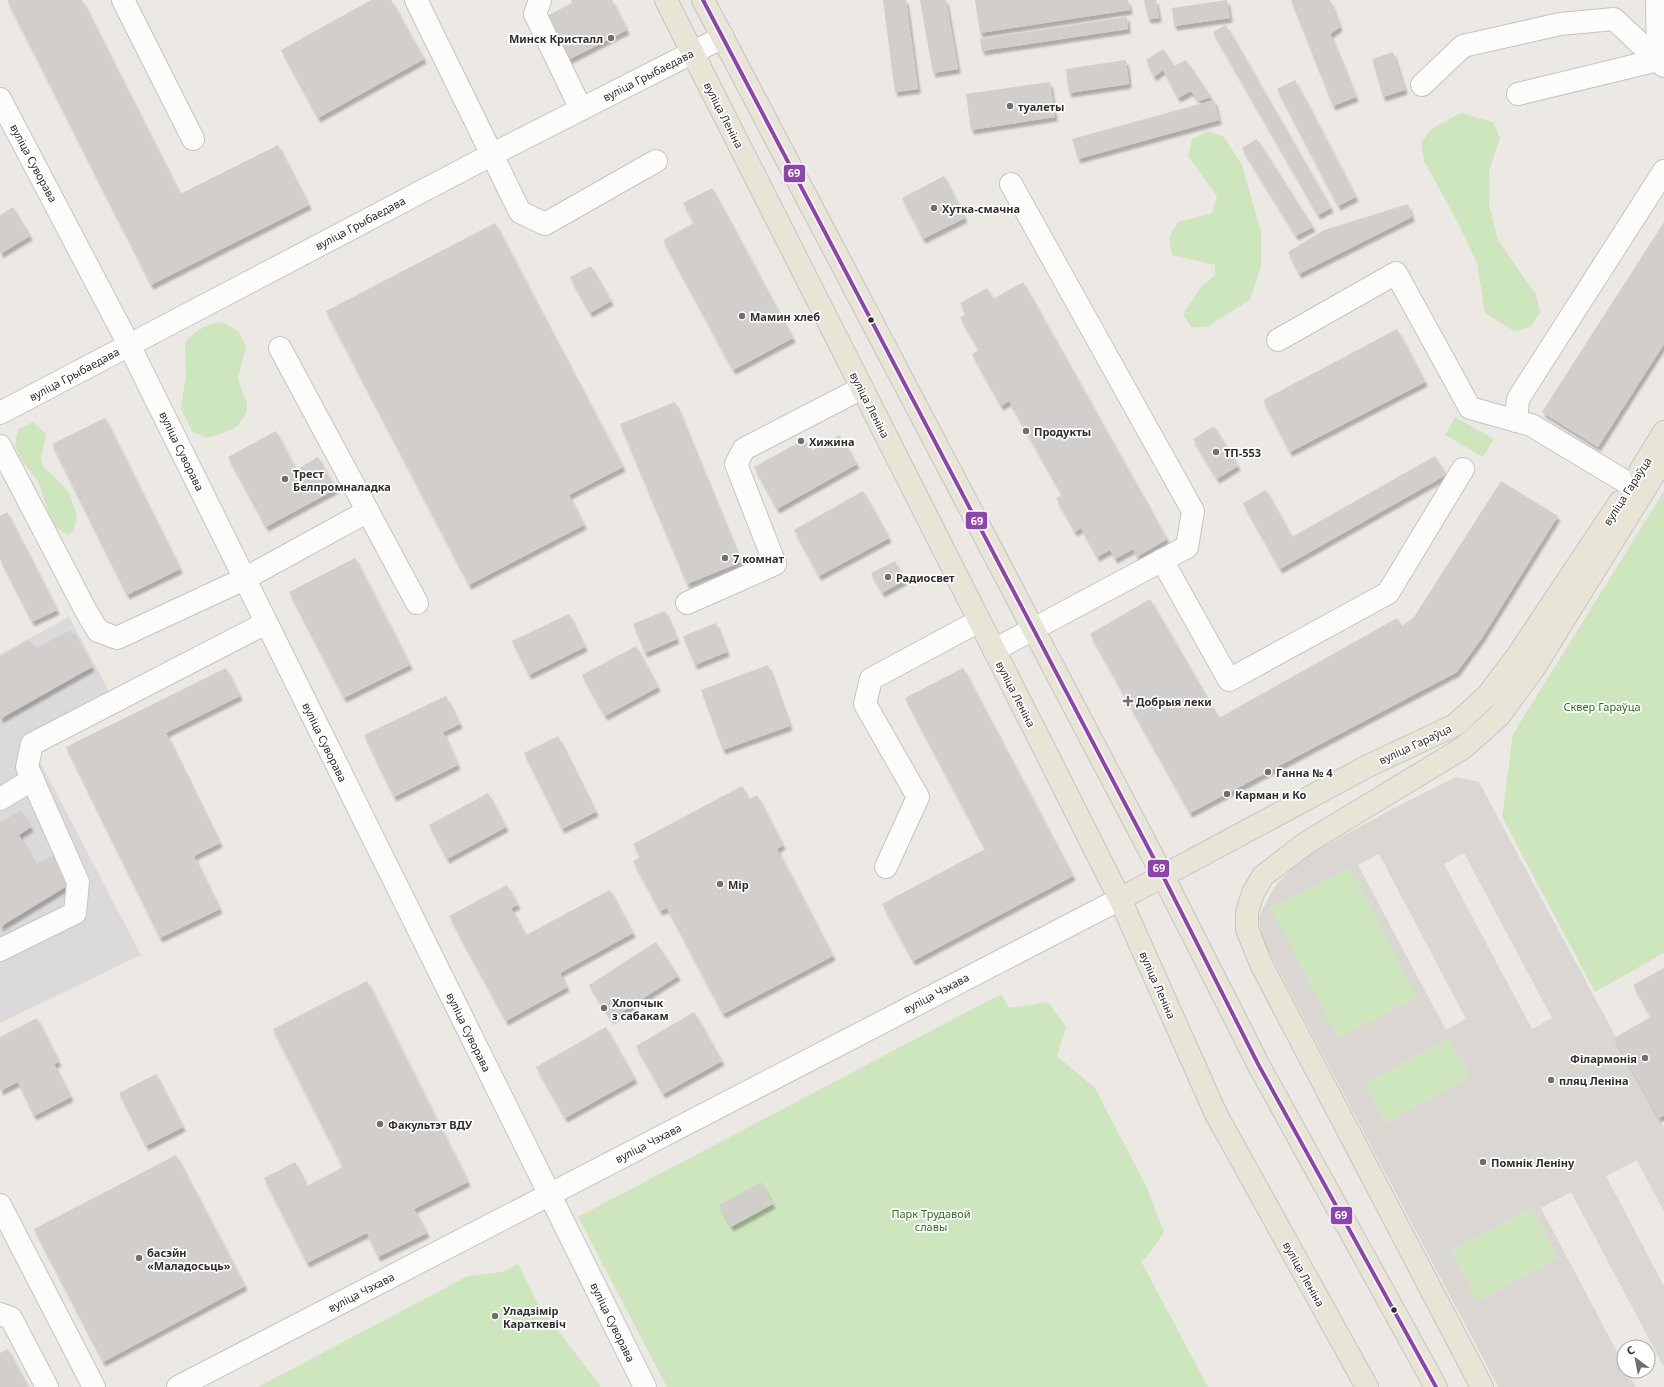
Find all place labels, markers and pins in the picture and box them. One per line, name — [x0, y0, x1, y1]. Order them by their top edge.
place label: Минск Кристалл — [509, 31, 603, 46]
marker: Минск Кристалл — [606, 33, 616, 43]
place label: туалеты — [1018, 99, 1064, 114]
marker: туалеты — [1005, 101, 1015, 111]
place label: Хутка-смачна — [942, 201, 1020, 216]
marker: Хутка-смачна — [929, 203, 939, 213]
place label: Мамин хлеб — [750, 309, 820, 324]
marker: Мамин хлеб — [737, 311, 747, 321]
unlabelled marker — [866, 315, 876, 325]
place label: Продукты — [1034, 424, 1091, 439]
marker: Продукты — [1021, 426, 1031, 436]
place label: Хижина — [809, 434, 854, 449]
marker: Хижина — [796, 436, 806, 446]
place label: ТП-553 — [1224, 445, 1261, 460]
marker: ТП-553 — [1211, 447, 1221, 457]
place label: Трест Белпромналадка — [293, 466, 391, 494]
marker: Трест Белпромналадка — [280, 474, 290, 484]
place label: 7 комнат — [733, 551, 784, 566]
marker: 7 комнат — [720, 553, 730, 563]
place label: Радиосвет — [896, 570, 955, 585]
marker: Радиосвет — [883, 572, 893, 582]
place label: Добрыя леки — [1136, 694, 1212, 709]
marker: Добрыя леки — [1123, 696, 1133, 706]
place label: Ганна № 4 — [1276, 765, 1333, 780]
marker: Ганна № 4 — [1263, 767, 1273, 777]
place label: Карман и Ко — [1235, 787, 1307, 802]
marker: Карман и Ко — [1222, 789, 1232, 799]
place label: Мір — [728, 877, 749, 892]
marker: Мір — [715, 879, 725, 889]
place label: Хлопчык з сабакам — [612, 995, 669, 1023]
marker: Хлопчык з сабакам — [599, 1003, 609, 1013]
place label: Філармонія — [1570, 1051, 1637, 1066]
marker: Філармонія — [1640, 1053, 1650, 1063]
place label: пляц Леніна — [1559, 1073, 1629, 1088]
marker: пляц Леніна — [1546, 1075, 1556, 1085]
place label: Факультэт ВДУ — [388, 1117, 473, 1132]
marker: Факультэт ВДУ — [375, 1119, 385, 1129]
place label: Помнік Леніну — [1491, 1155, 1575, 1170]
marker: Помнік Леніну — [1478, 1157, 1488, 1167]
place label: басэйн «Маладосьць» — [147, 1245, 231, 1273]
marker: басэйн «Маладосьць» — [134, 1253, 144, 1263]
place label: Уладзімір Караткевіч — [503, 1303, 566, 1331]
unlabelled marker — [1389, 1305, 1399, 1315]
marker: Уладзімір Караткевіч — [490, 1311, 500, 1321]

